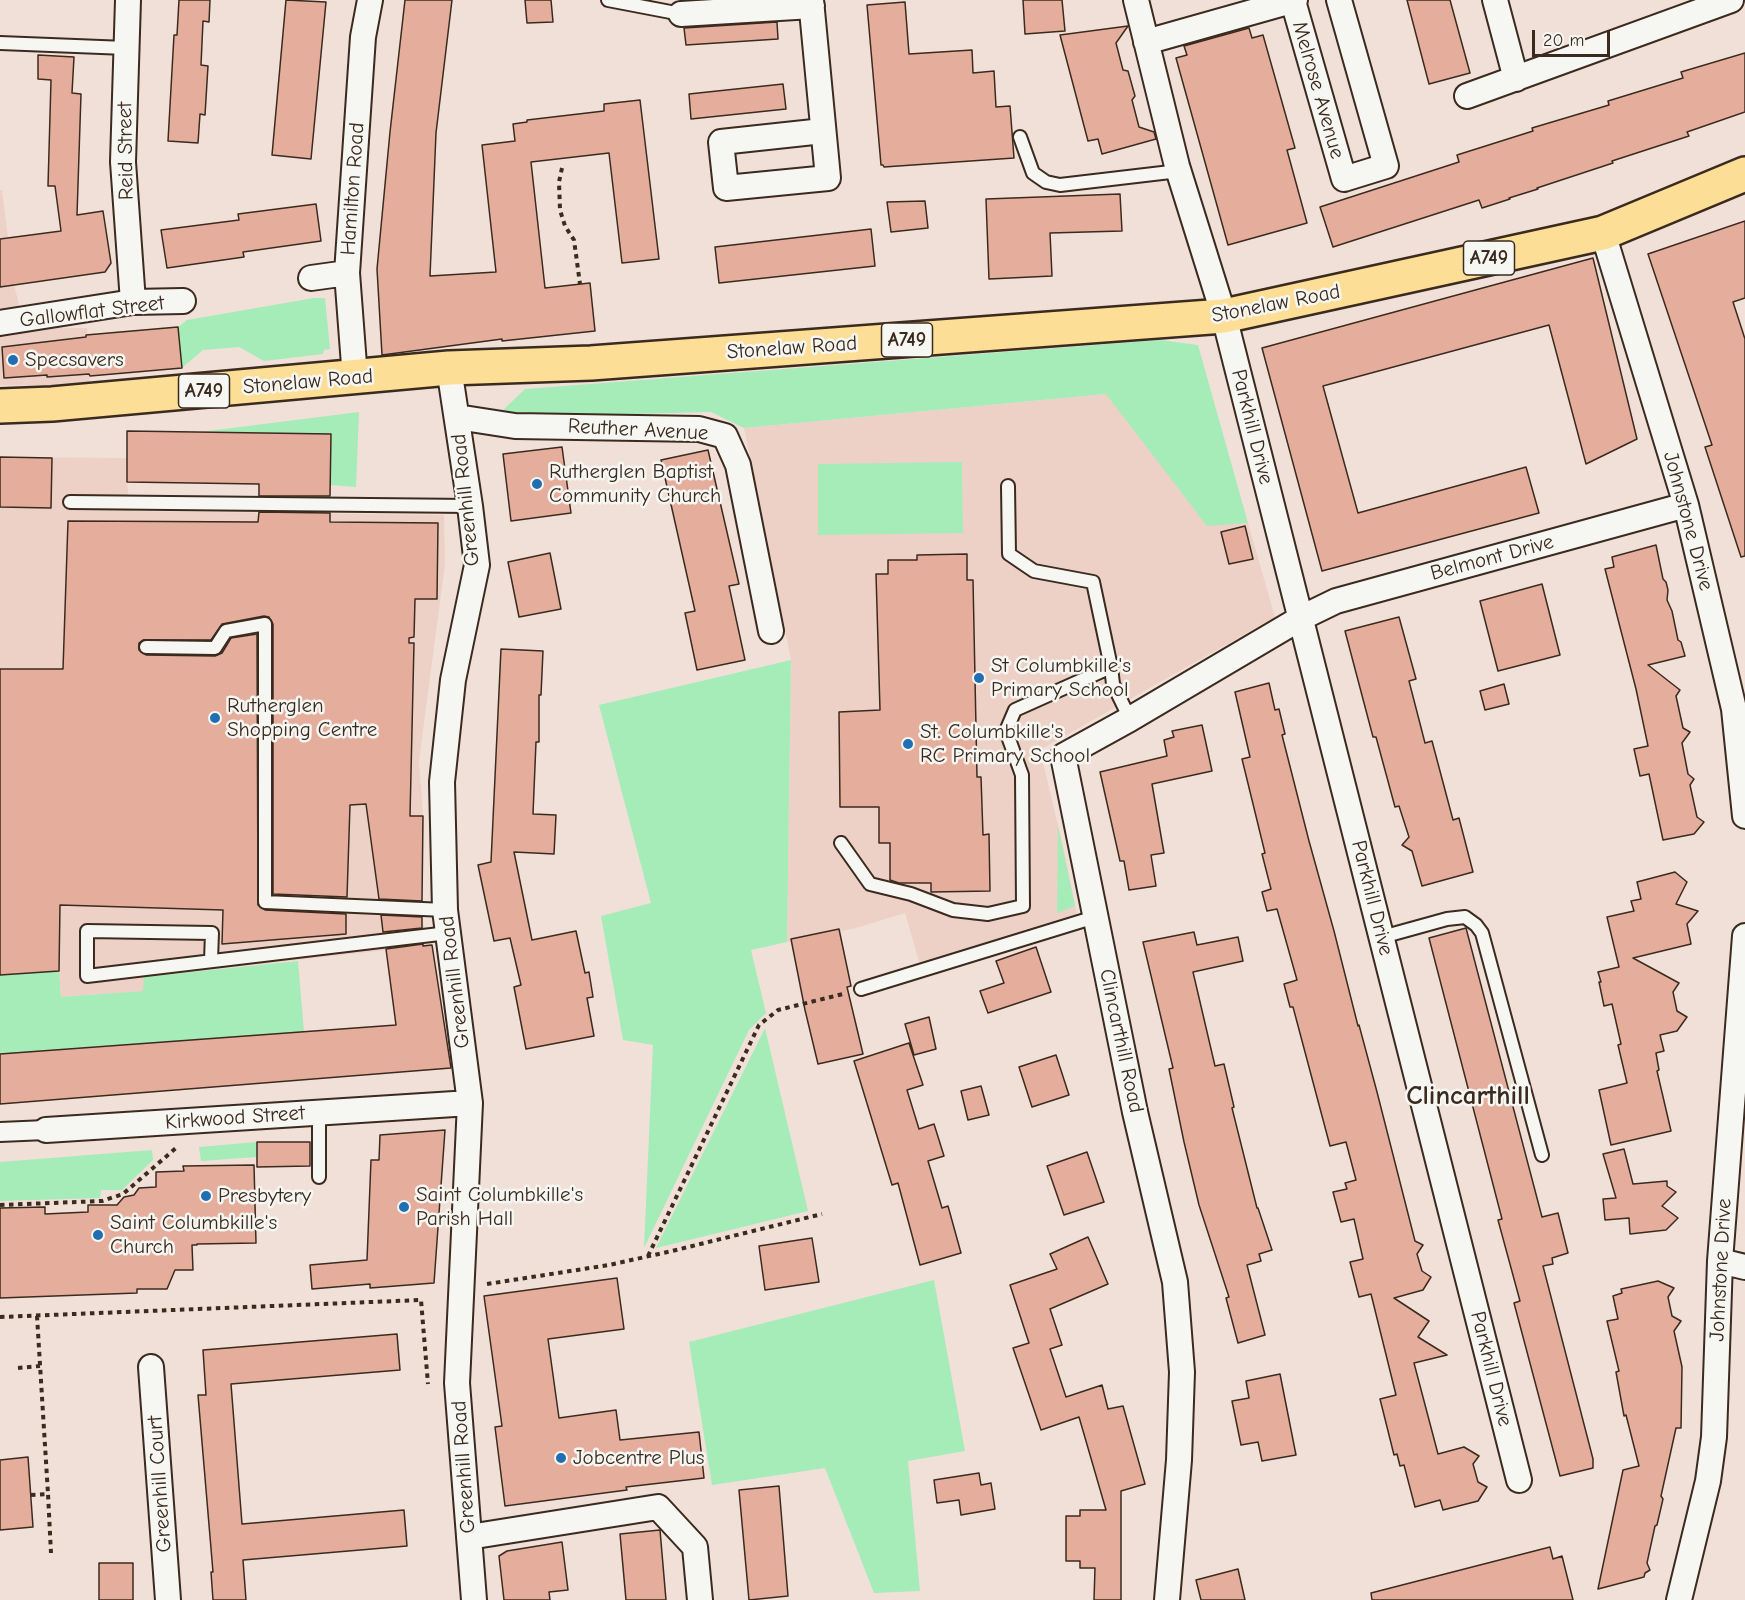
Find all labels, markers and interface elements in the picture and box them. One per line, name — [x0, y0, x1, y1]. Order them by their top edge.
street label: Melrose Avenue — [1286, 18, 1350, 162]
scale bar — [1535, 18, 1613, 56]
text: 20 m — [1543, 30, 1584, 51]
street label: Reid Street — [113, 102, 139, 200]
street label: Hamilton Road — [336, 122, 370, 256]
road number: A749 — [1464, 241, 1514, 275]
street label: Stonelaw Road — [1210, 279, 1342, 329]
street label: Gallowflat Street — [18, 291, 166, 333]
road number: A749 — [882, 323, 932, 357]
street label: Stonelaw Road — [726, 331, 858, 365]
place label: Specsavers — [25, 347, 124, 373]
marker: Specsavers — [6, 353, 20, 367]
street label: Stonelaw Road — [242, 364, 374, 400]
street label: Parkhill Drive — [1226, 367, 1278, 487]
road number: A749 — [178, 374, 230, 408]
street label: Reuther Avenue — [567, 414, 709, 446]
street label: Greenhill Road — [447, 432, 485, 568]
street label: Johnstone Drive — [1657, 449, 1719, 593]
place label: Rutherglen Baptist Community Church — [549, 459, 721, 509]
marker: Rutherglen Baptist Community Church — [530, 477, 544, 491]
street label: Belmont Drive — [1428, 529, 1556, 587]
place label: St Columbkille's Primary School — [991, 653, 1131, 703]
marker: St Columbkille's Primary School — [972, 671, 986, 685]
place label: Rutherglen Shopping Centre — [227, 693, 377, 743]
marker: Rutherglen Shopping Centre — [208, 711, 222, 725]
place label: St. Columbkille's RC Primary School — [920, 719, 1090, 769]
marker: St. Columbkille's RC Primary School — [901, 737, 915, 751]
street label: Parkhill Drive — [1346, 838, 1398, 958]
street label: Greenhill Road — [434, 914, 476, 1050]
street label: Clincarthill Road — [1093, 967, 1149, 1115]
district label: Clincarthill — [1406, 1080, 1530, 1112]
street label: Kirkwood Street — [164, 1101, 306, 1135]
place label: Saint Columbkille's Parish Hall — [416, 1182, 583, 1232]
place label: Presbytery — [218, 1183, 311, 1209]
marker: Presbytery — [199, 1189, 213, 1203]
street label: Johnstone Drive — [1705, 1198, 1737, 1342]
marker: Saint Columbkille's Parish Hall — [397, 1200, 411, 1214]
place label: Saint Columbkille's Church — [110, 1210, 277, 1260]
marker: Saint Columbkille's Church — [91, 1228, 105, 1242]
street label: Parkhill Drive — [1465, 1309, 1517, 1429]
street label: Greenhill Road — [447, 1400, 481, 1534]
street label: Greenhill Court — [143, 1415, 177, 1553]
place label: Jobcentre Plus — [573, 1445, 705, 1471]
marker: Jobcentre Plus — [554, 1451, 568, 1465]

